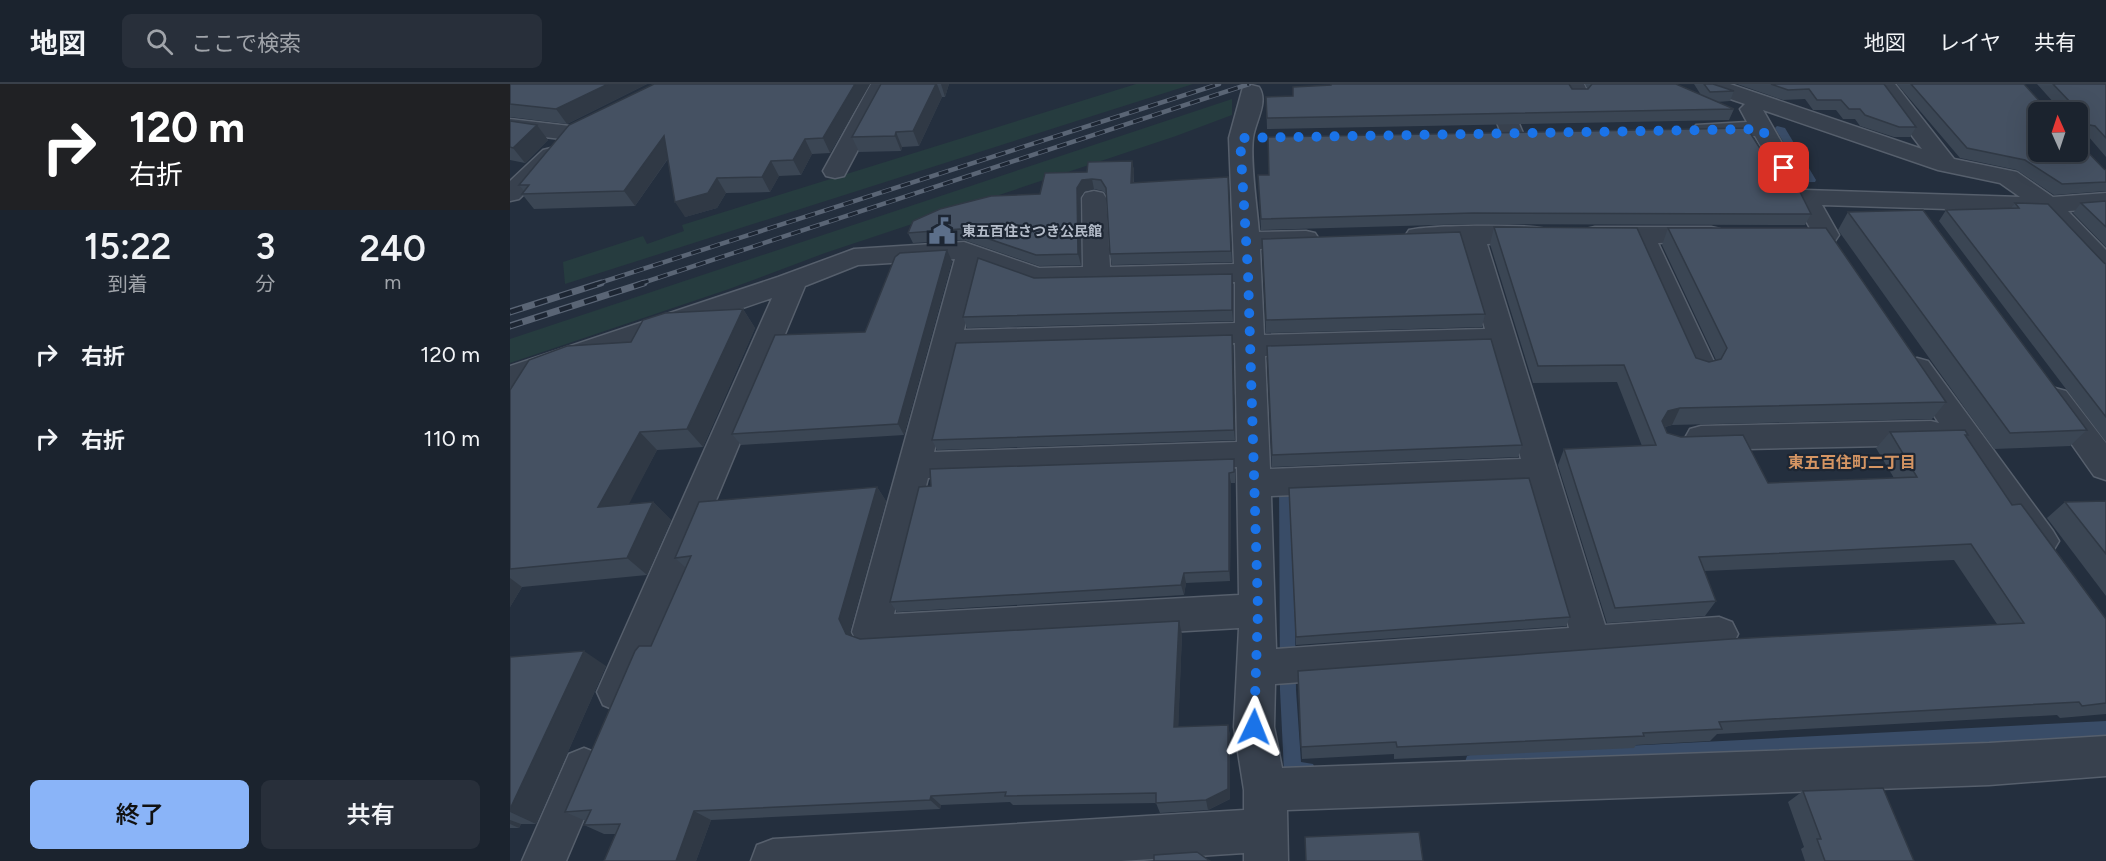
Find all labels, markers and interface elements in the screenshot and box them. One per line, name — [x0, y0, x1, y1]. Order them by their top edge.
search box — [122, 14, 542, 68]
icon: search — [143, 25, 176, 58]
text: 地図 — [30, 26, 86, 60]
text: ここで検索 — [191, 30, 301, 57]
text: 地図 — [1864, 30, 1906, 55]
text: レイヤ — [1939, 30, 2001, 55]
text: 共有 — [2034, 30, 2076, 55]
text: 120 m — [129, 102, 245, 153]
north arrow — [2028, 102, 2088, 162]
map controls — [2028, 102, 2088, 162]
icon: right — [30, 108, 108, 186]
pin — [1758, 142, 1809, 193]
icon: arrive — [1767, 151, 1800, 184]
text: 右折 — [129, 158, 183, 191]
public building icon: 東五百住さつき公民館 — [927, 216, 957, 246]
place label: 東五百住さつき公民館 — [962, 223, 1102, 240]
text: 15:22 — [84, 225, 171, 268]
text: 3 — [255, 225, 275, 268]
text: 240 — [359, 227, 426, 270]
text: m — [384, 270, 401, 294]
text: 到着 — [108, 272, 148, 296]
text: 分 — [255, 272, 275, 296]
icon: right — [30, 338, 63, 371]
text: 120 m — [420, 341, 480, 368]
text: 右折 — [81, 343, 125, 370]
icon: right — [30, 422, 63, 455]
text: 110 m — [424, 425, 480, 452]
text: 右折 — [81, 427, 125, 454]
district label: 東五百住町二丁目 — [1788, 453, 1916, 472]
position arrow — [1222, 695, 1286, 759]
button: 終了 — [30, 780, 249, 849]
button: 共有 — [261, 780, 480, 849]

